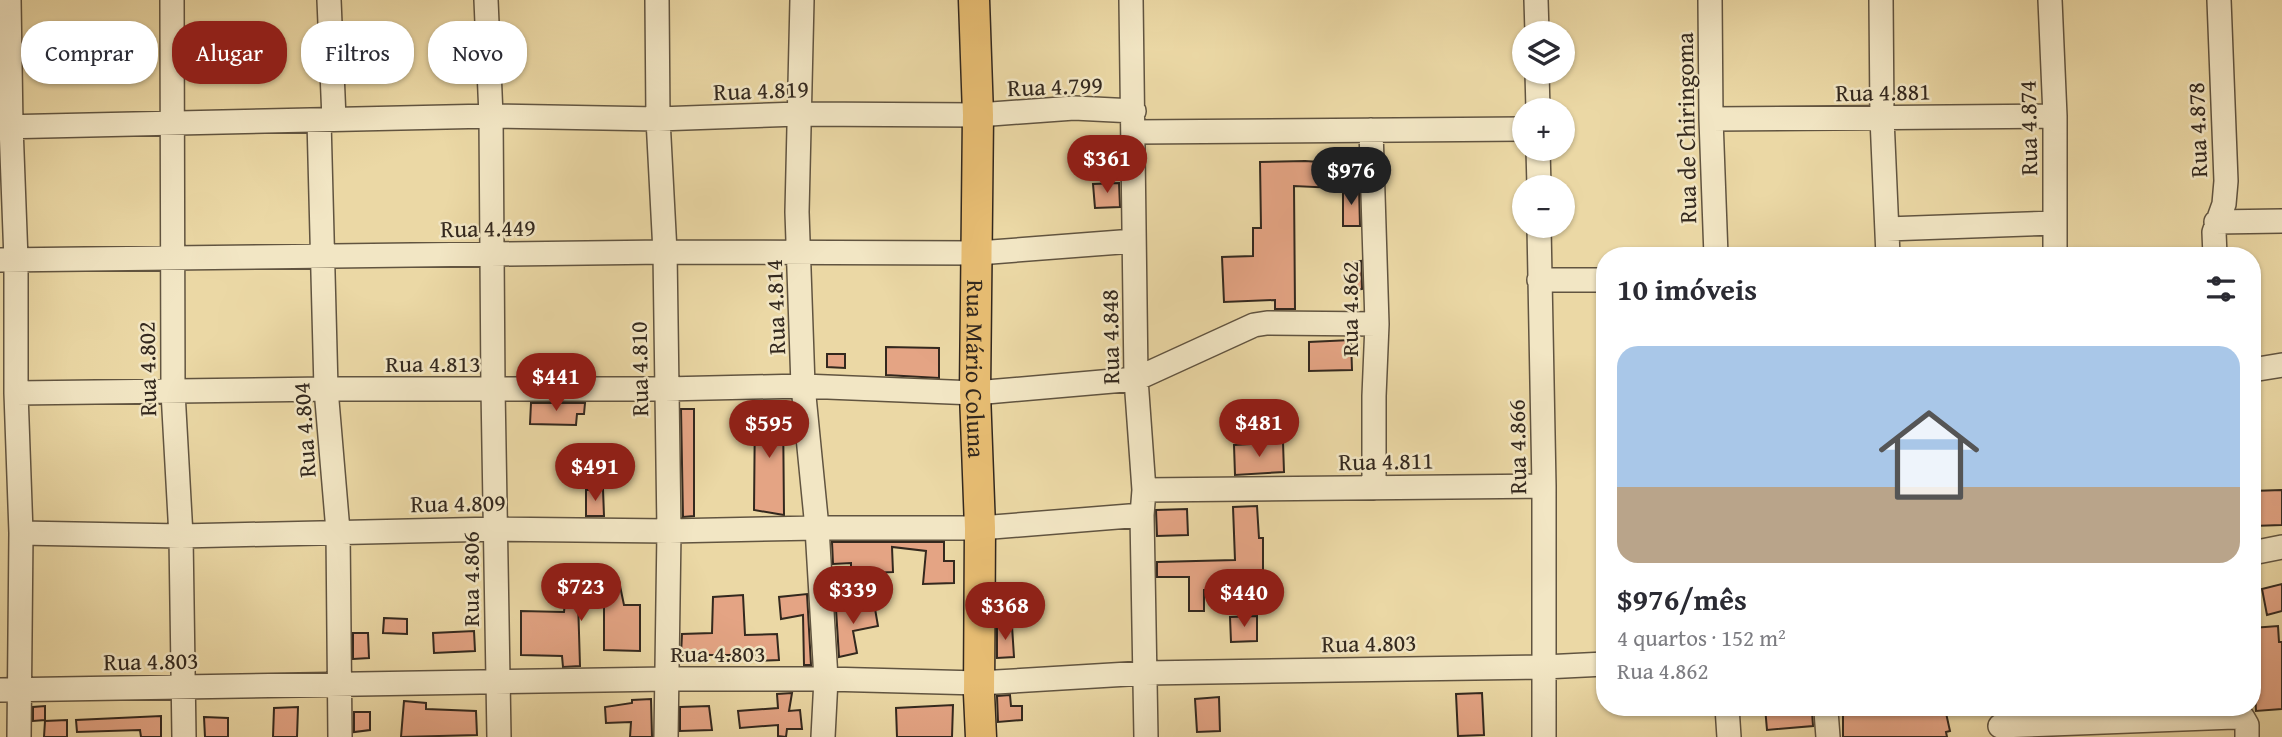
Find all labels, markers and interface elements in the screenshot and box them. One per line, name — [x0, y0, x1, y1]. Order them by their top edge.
chip: Comprar — [21, 21, 158, 84]
chip: Alugar — [172, 21, 287, 84]
chip: Filtros — [301, 21, 414, 84]
chip: Novo — [428, 21, 527, 84]
map controls — [1512, 21, 1575, 238]
button: layers — [1512, 21, 1575, 84]
street label: Rua de Chiringoma — [1667, 31, 1705, 224]
street label: Rua 4.799 — [1007, 67, 1103, 105]
street label: Rua 4.819 — [713, 71, 809, 109]
street label: Rua 4.881 — [1835, 74, 1931, 110]
street label: Rua 4.874 — [2010, 80, 2046, 176]
street label: Rua 4.878 — [2178, 82, 2216, 178]
button: + — [1512, 98, 1575, 161]
pin: $361 — [1066, 136, 1148, 195]
text: $361 — [1083, 141, 1131, 174]
pin: $976 — [1310, 148, 1392, 207]
text: $976 — [1327, 153, 1375, 186]
button: − — [1512, 175, 1575, 238]
street label: Rua 4.449 — [440, 210, 536, 246]
street label: Rua 4.814 — [756, 259, 794, 355]
street label: Rua 4.862 — [1332, 261, 1367, 357]
text: 10 imóveis — [1617, 267, 1757, 311]
icon: filters — [2202, 270, 2240, 308]
street label: Rua Mário Coluna — [957, 279, 995, 459]
street label: Rua 4.848 — [1092, 289, 1128, 385]
street label: Rua 4.802 — [129, 321, 165, 417]
street label: Rua 4.810 — [621, 321, 657, 417]
street label: Rua 4.813 — [385, 346, 481, 381]
pin: $441 — [515, 354, 597, 413]
text: $441 — [532, 359, 580, 392]
street label: Rua 4.804 — [283, 381, 325, 479]
icon: home — [1866, 392, 1992, 518]
street label: Rua 4.866 — [1499, 399, 1535, 495]
pin: $595 — [728, 400, 810, 460]
pin: $481 — [1218, 400, 1300, 459]
text: $481 — [1235, 405, 1283, 438]
text: $595 — [745, 406, 793, 439]
street label: Rua 4.811 — [1338, 443, 1434, 479]
pin: $491 — [554, 444, 636, 503]
text: $491 — [571, 449, 619, 482]
street label: Rua 4.809 — [410, 485, 506, 521]
street label: Rua 4.806 — [453, 531, 488, 627]
pin: $723 — [540, 564, 622, 623]
pin: $339 — [812, 566, 894, 626]
text: $723 — [557, 569, 605, 602]
pin: $440 — [1203, 570, 1285, 629]
text: $339 — [829, 572, 877, 605]
text: $440 — [1220, 575, 1268, 608]
text: $976/mês — [1617, 577, 1747, 621]
pin: $368 — [964, 582, 1046, 642]
text: $368 — [981, 588, 1029, 621]
text: 4 quartos · 152 m² — [1617, 621, 1786, 654]
street label: Rua 4.803 — [1321, 625, 1417, 661]
street label: Rua 4.803 — [670, 636, 766, 671]
street label: Rua 4.803 — [103, 643, 199, 679]
text: Rua 4.862 — [1617, 654, 1709, 687]

